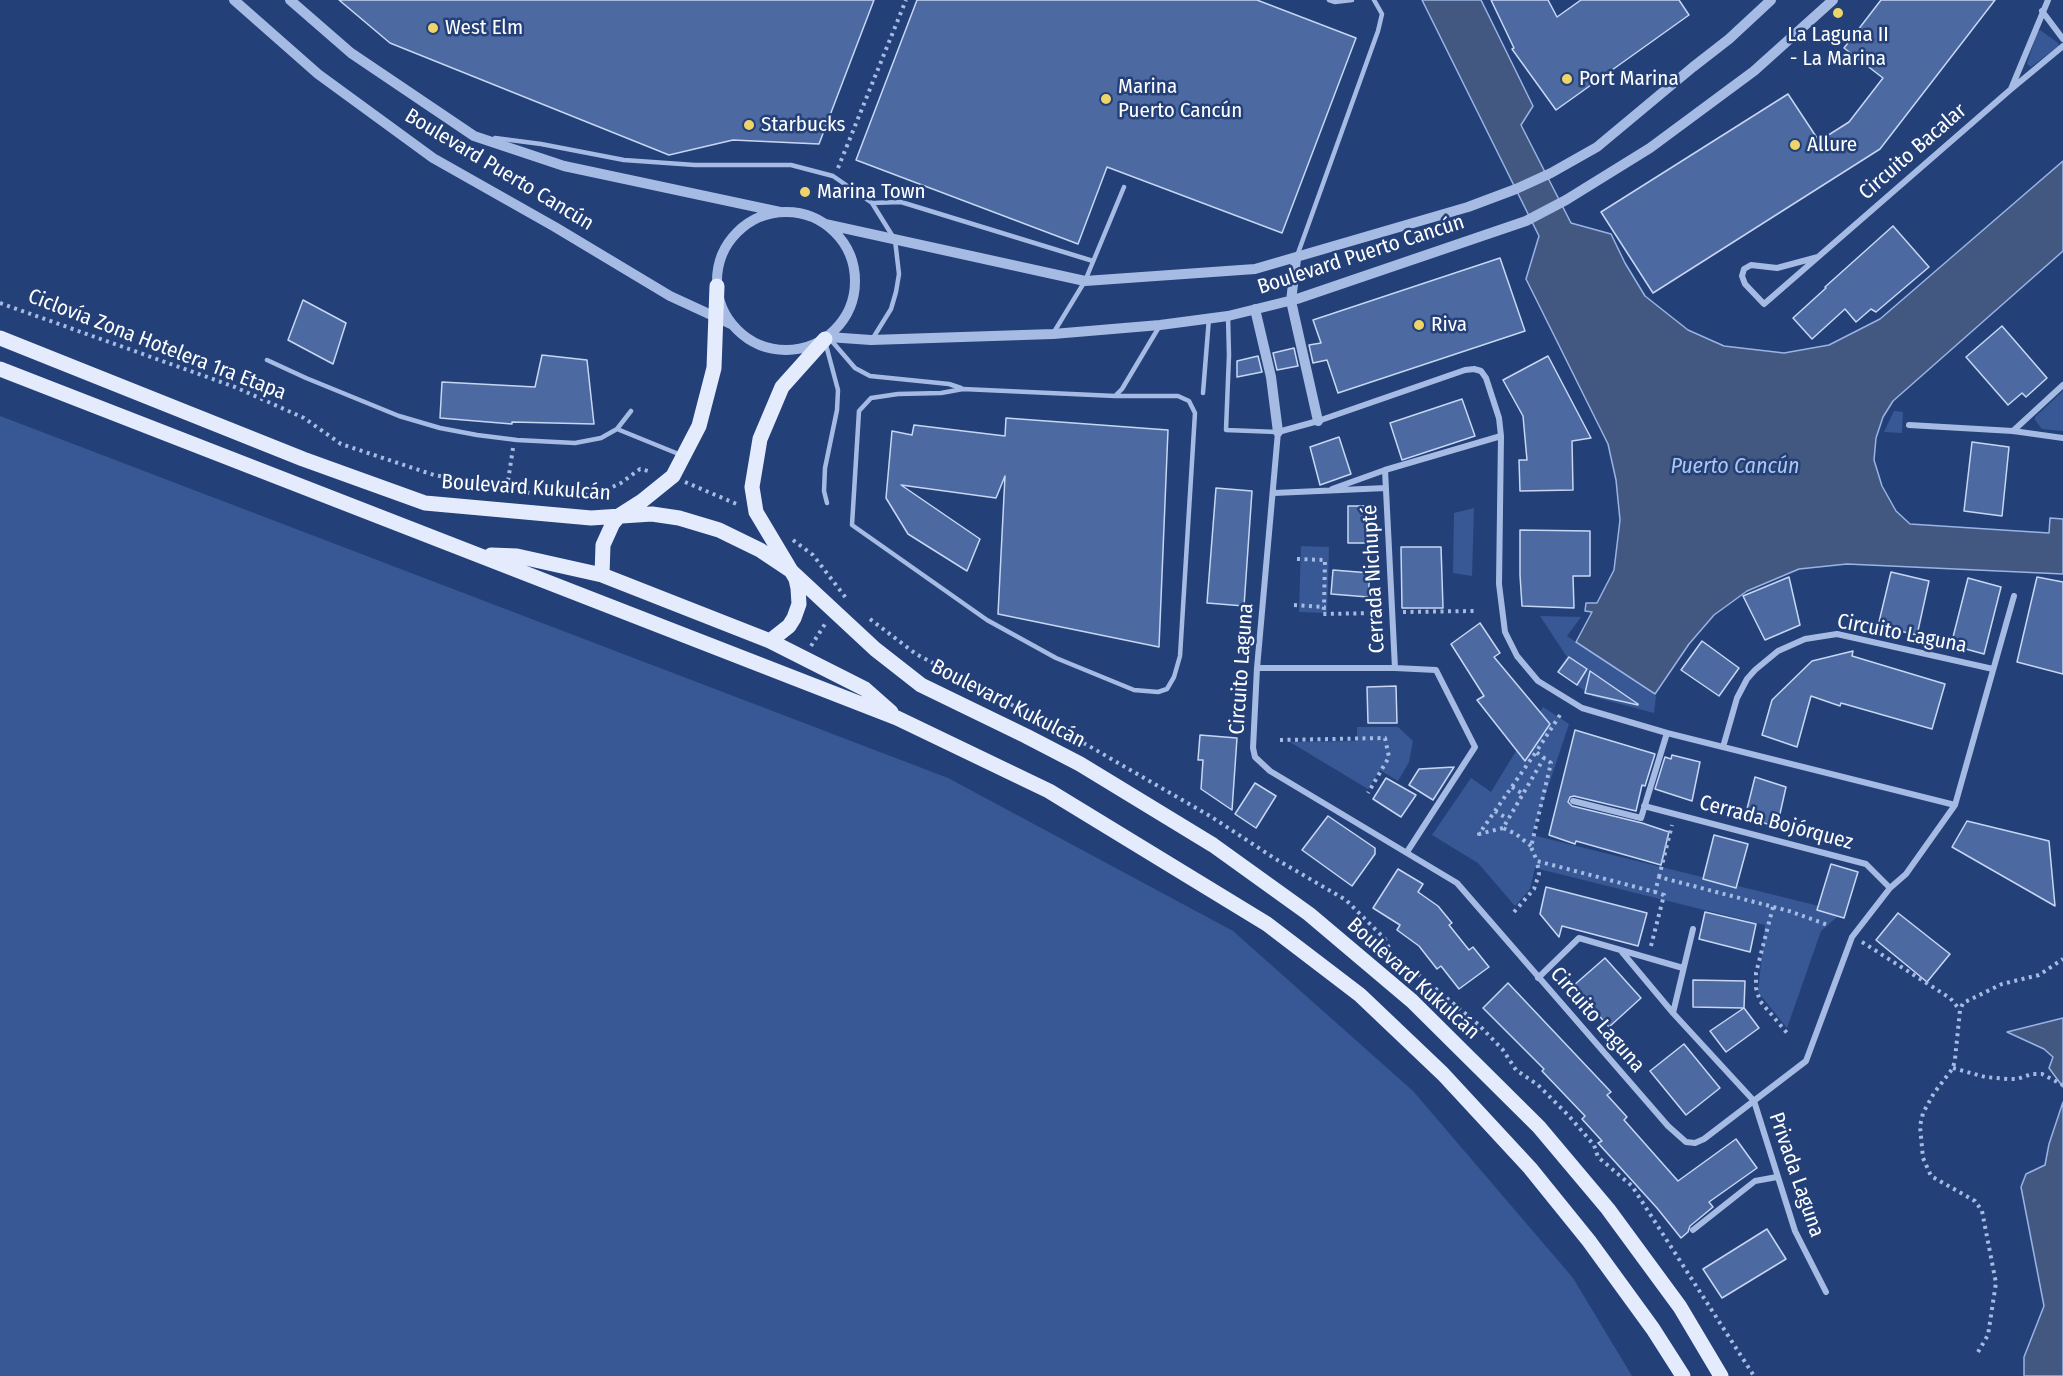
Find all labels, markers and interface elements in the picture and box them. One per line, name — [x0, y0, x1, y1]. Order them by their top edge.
marker: La Laguna II - La Marina — [1831, 6, 1845, 20]
place label: West Elm — [445, 15, 523, 41]
marker: West Elm — [426, 21, 440, 35]
place label: La Laguna II - La Marina — [1787, 22, 1889, 72]
place label: Port Marina — [1579, 66, 1679, 92]
marker: Port Marina — [1560, 72, 1574, 86]
place label: Marina Puerto Cancún — [1118, 74, 1242, 124]
marker: Marina Puerto Cancún — [1099, 92, 1113, 106]
street label: Circuito Bacalar — [1854, 99, 1972, 205]
street label: Boulevard Puerto Cancún — [400, 104, 598, 236]
place label: Starbucks — [761, 112, 846, 138]
marker: Starbucks — [742, 118, 756, 132]
place label: Allure — [1807, 132, 1857, 158]
marker: Allure — [1788, 138, 1802, 152]
place label: Marina Town — [817, 179, 926, 205]
marker: Marina Town — [798, 185, 812, 199]
street label: Boulevard Puerto Cancún — [1254, 210, 1468, 300]
street label: Ciclovía Zona Hotelera 1ra Etapa — [24, 284, 290, 406]
place label: Riva — [1431, 312, 1467, 338]
marker: Riva — [1412, 318, 1426, 332]
water label: Puerto Cancún — [1670, 454, 1800, 480]
street label: Boulevard Kukulcán — [441, 470, 611, 506]
street label: Cerrada Nichupté — [1358, 504, 1390, 654]
street label: Circuito Laguna — [1225, 602, 1259, 736]
street label: Circuito Laguna — [1835, 609, 1969, 659]
street label: Boulevard Kukulcán — [927, 654, 1089, 754]
street label: Cerrada Bojórquez — [1697, 790, 1855, 856]
street label: Boulevard Kukulcán — [1342, 913, 1484, 1045]
street label: Circuito Laguna — [1544, 962, 1650, 1078]
street label: Privada Laguna — [1763, 1109, 1829, 1241]

